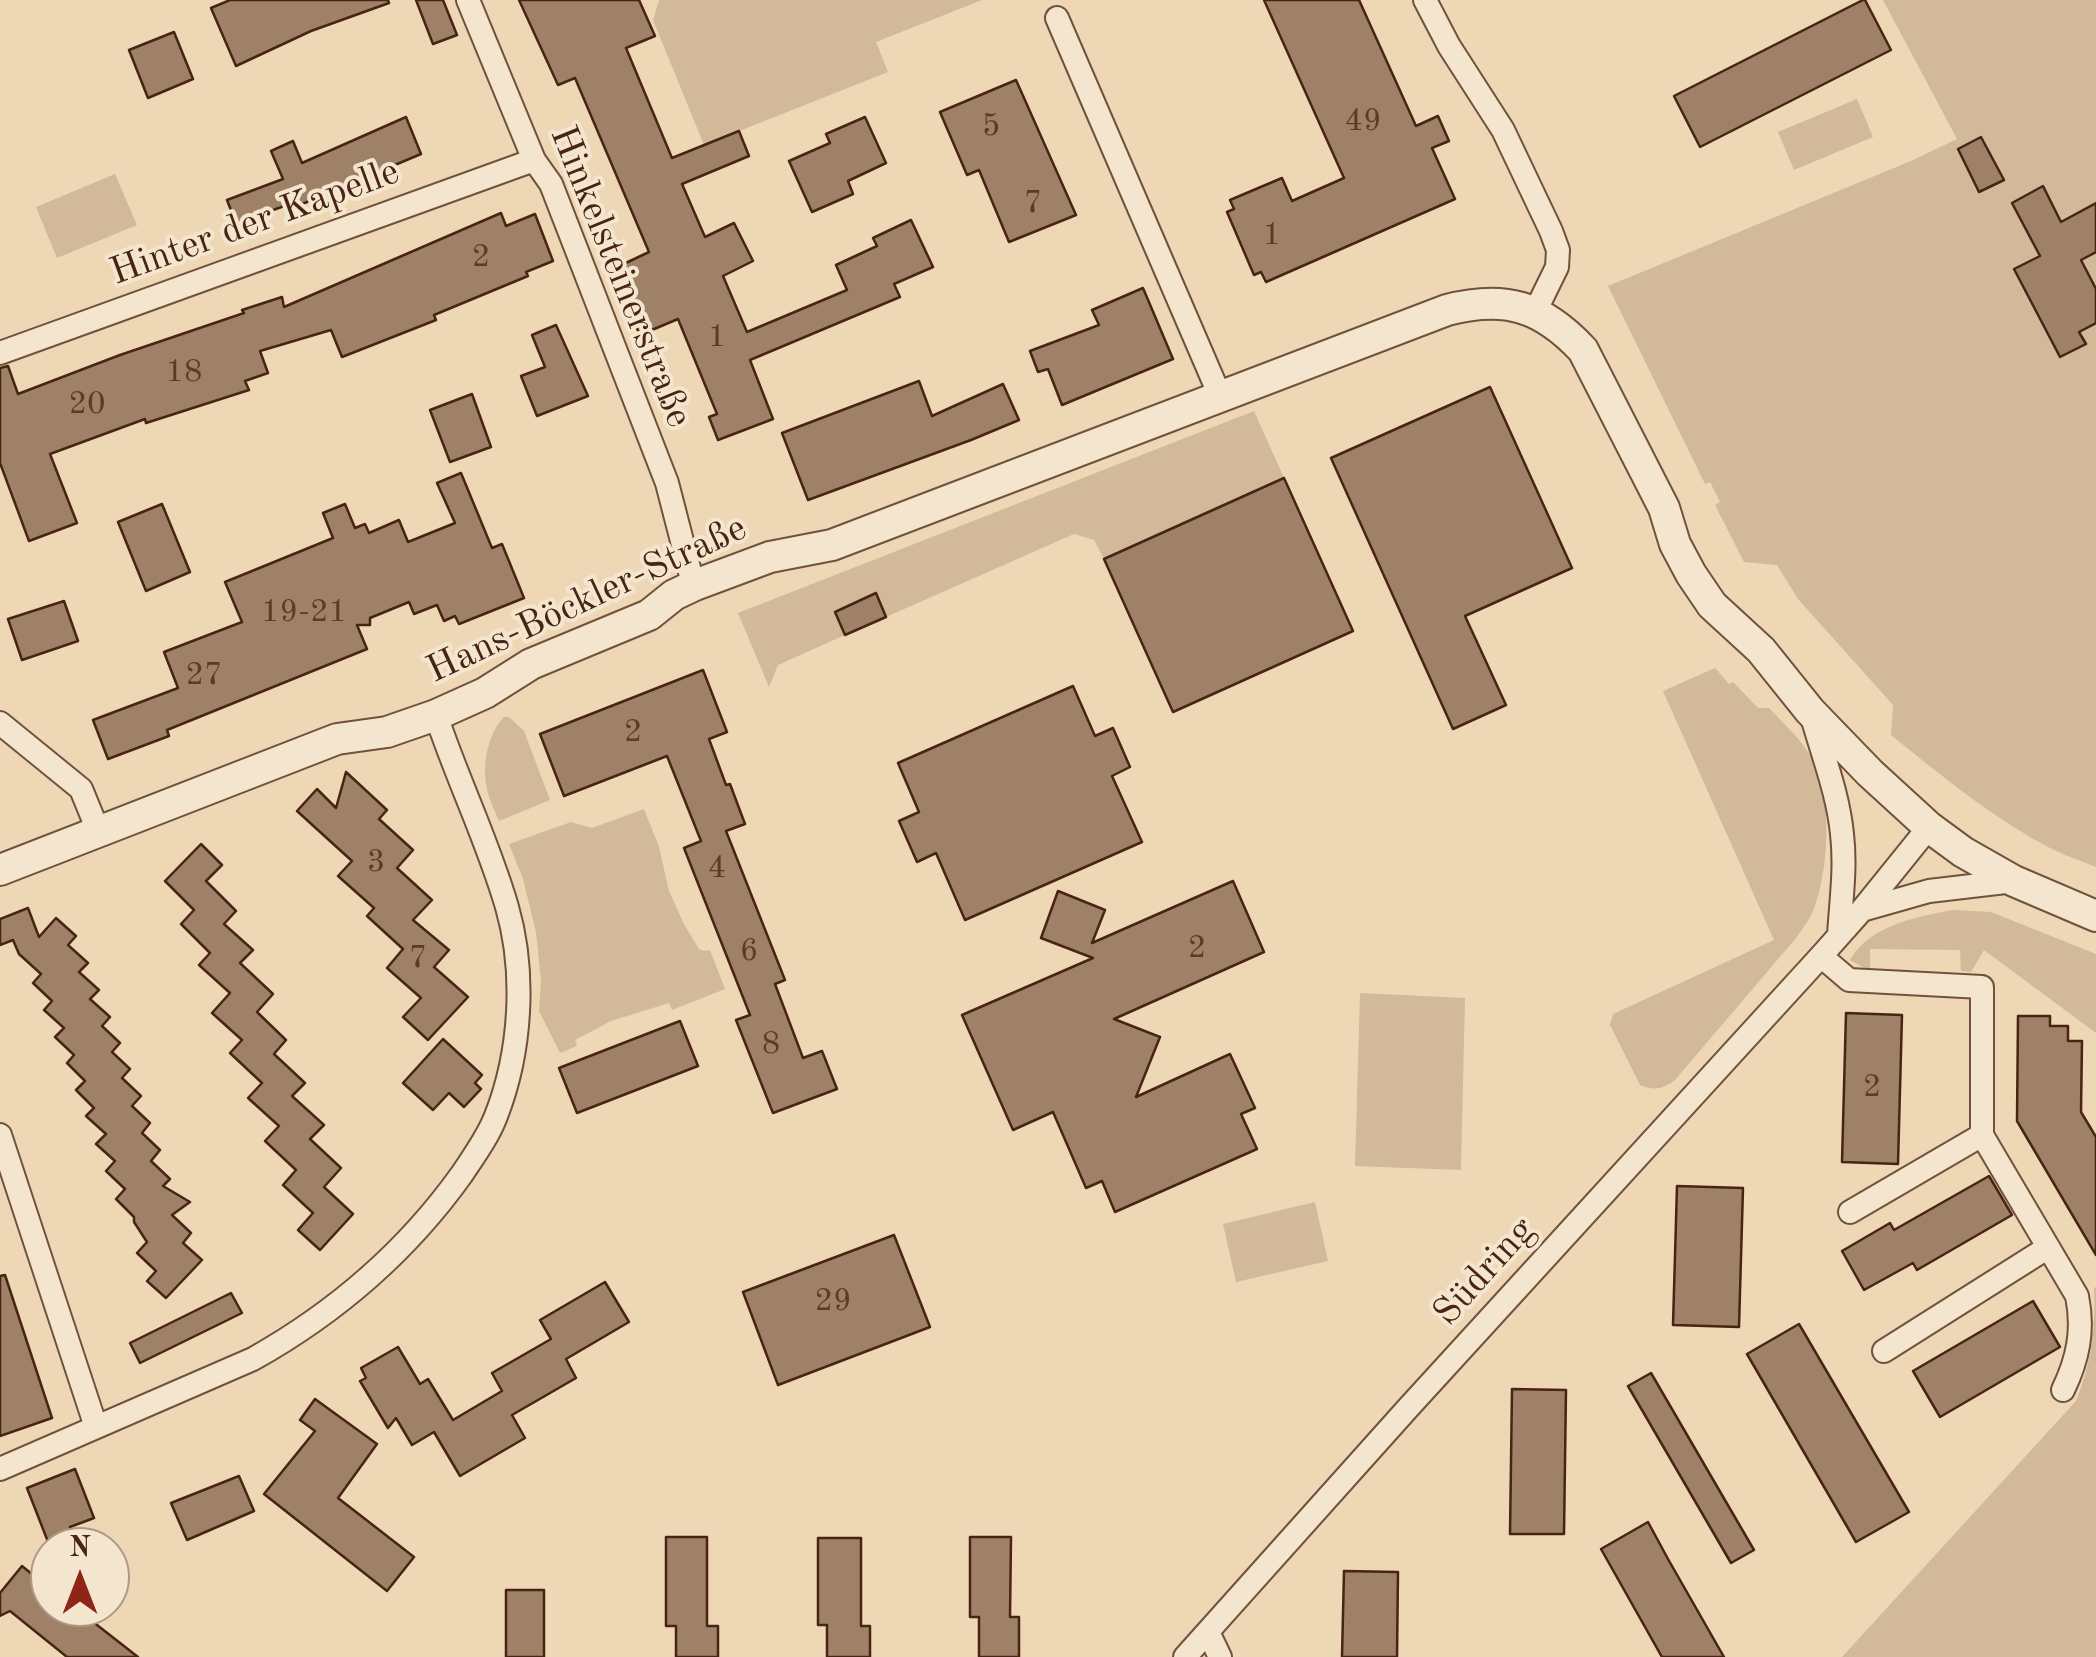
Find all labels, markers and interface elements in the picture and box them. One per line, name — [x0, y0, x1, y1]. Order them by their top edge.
house number: 49 — [1344, 103, 1382, 141]
house number: 5 — [982, 108, 1000, 146]
street label: Hinkelsteinerstraße — [539, 120, 701, 434]
street label: Hinter der Kapelle — [104, 150, 406, 296]
house number: 7 — [1024, 185, 1042, 223]
house number: 1 — [1263, 217, 1281, 255]
house number: 2 — [472, 239, 490, 277]
house number: 1 — [708, 319, 726, 357]
house number: 18 — [165, 354, 203, 392]
house number: 20 — [68, 386, 106, 424]
street label: Hans-Böckler-Straße — [420, 506, 754, 694]
house number: 19-21 — [261, 594, 347, 632]
house number: 27 — [185, 657, 223, 695]
house number: 2 — [624, 714, 642, 752]
house number: 3 — [367, 844, 385, 882]
house number: 4 — [708, 850, 726, 888]
house number: 2 — [1188, 930, 1206, 968]
house number: 6 — [740, 933, 758, 971]
house number: 7 — [409, 940, 427, 978]
house number: 8 — [762, 1026, 780, 1064]
house number: 2 — [1863, 1069, 1881, 1107]
street label: Südring — [1424, 1208, 1546, 1336]
house number: 29 — [814, 1283, 852, 1321]
north arrow — [30, 1527, 130, 1627]
text: N — [69, 1535, 91, 1563]

